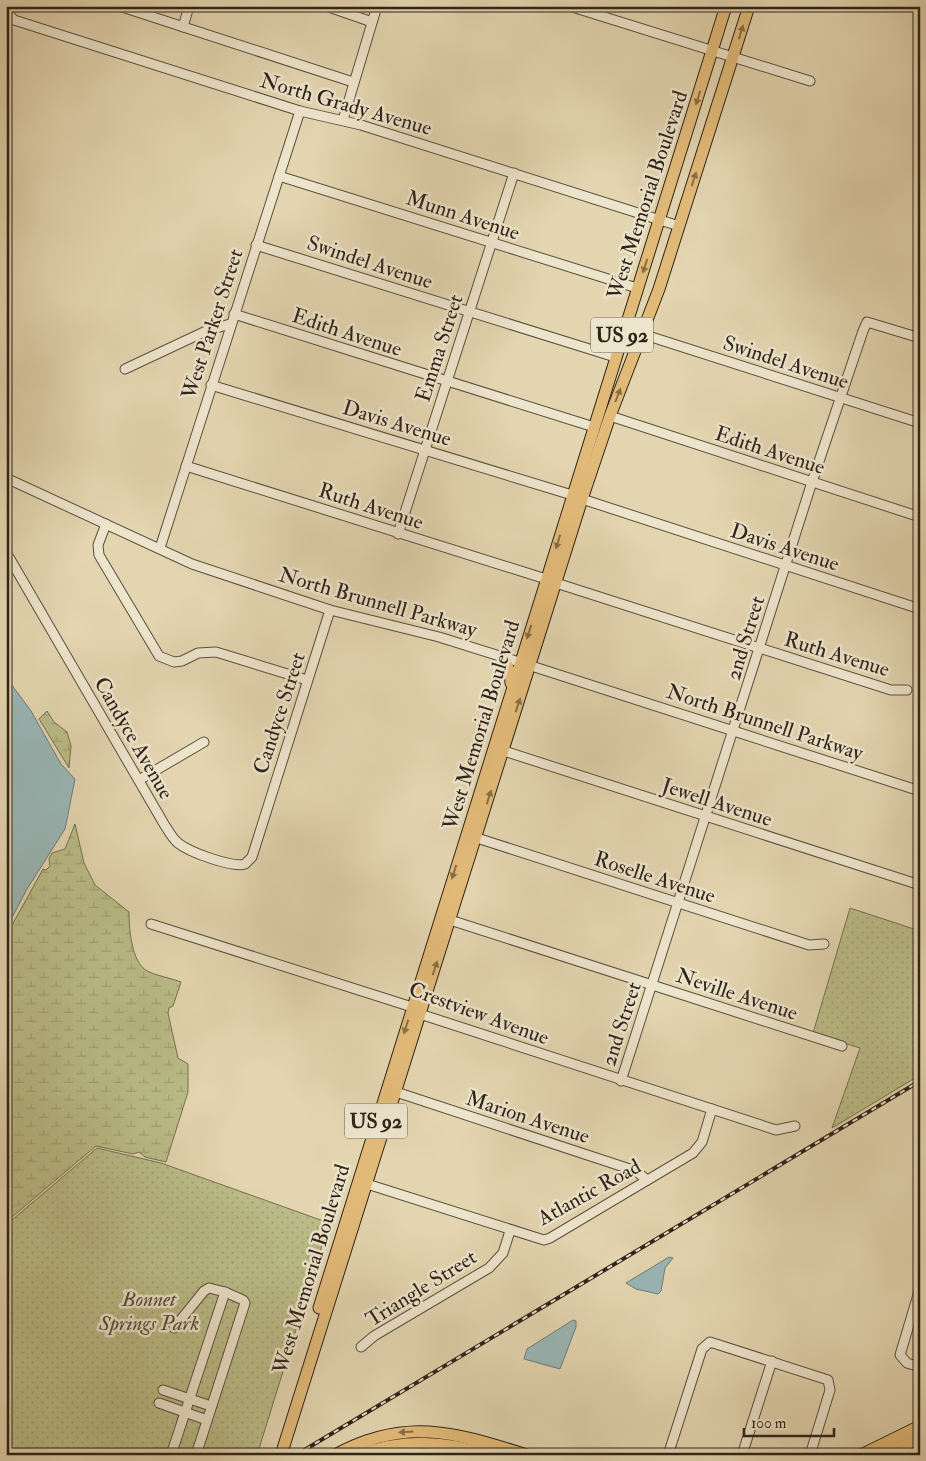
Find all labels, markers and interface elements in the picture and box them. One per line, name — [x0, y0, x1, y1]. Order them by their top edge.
one-way arrow — [737, 24, 745, 39]
street label: North Grady Avenue — [257, 67, 435, 142]
street label: West Memorial Boulevard — [601, 87, 694, 304]
one-way arrow — [693, 91, 701, 106]
one-way arrow — [691, 172, 698, 187]
street label: Munn Avenue — [403, 184, 523, 247]
street label: Swindel Avenue — [304, 229, 436, 296]
street label: West Parker Street — [175, 246, 250, 404]
one-way arrow — [640, 258, 648, 273]
street label: Emma Street — [409, 291, 470, 405]
street label: Edith Avenue — [288, 302, 405, 363]
road number: US 92 — [591, 318, 653, 352]
street label: Swindel Avenue — [720, 329, 852, 396]
one-way arrow — [614, 387, 622, 402]
street label: Davis Avenue — [339, 394, 455, 453]
street label: Edith Avenue — [711, 420, 828, 481]
street label: Ruth Avenue — [315, 477, 427, 536]
street label: Davis Avenue — [727, 517, 843, 578]
one-way arrow — [553, 535, 561, 550]
street label: North Brunnell Parkway — [276, 561, 481, 644]
street label: 2nd Street — [720, 593, 771, 684]
street label: West Memorial Boulevard — [436, 616, 526, 834]
one-way arrow — [525, 624, 532, 639]
street label: Ruth Avenue — [781, 626, 893, 683]
street label: Candyce Street — [247, 649, 312, 777]
street label: Candyce Avenue — [88, 672, 180, 804]
street label: North Brunnell Parkway — [663, 678, 867, 767]
one-way arrow — [515, 697, 523, 712]
street label: Jewell Avenue — [657, 772, 776, 833]
one-way arrow — [486, 789, 494, 804]
street label: Roselle Avenue — [591, 845, 719, 910]
one-way arrow — [450, 865, 458, 880]
one-way arrow — [432, 960, 439, 975]
street label: Neville Avenue — [673, 962, 801, 1027]
street label: Crestview Avenue — [405, 976, 553, 1051]
street label: 2nd Street — [595, 979, 648, 1070]
one-way arrow — [401, 1020, 409, 1035]
street label: Marion Avenue — [463, 1085, 593, 1150]
road number: US 92 — [345, 1104, 407, 1138]
street label: Atlantic Road — [532, 1153, 646, 1232]
street label: West Memorial Boulevard — [266, 1160, 356, 1378]
street label: Triangle Street — [361, 1244, 482, 1333]
park label: Bonnet Springs Park — [98, 1286, 199, 1337]
scale bar — [744, 1406, 834, 1438]
text: 100 m — [751, 1414, 787, 1433]
one-way arrow — [398, 1429, 414, 1437]

